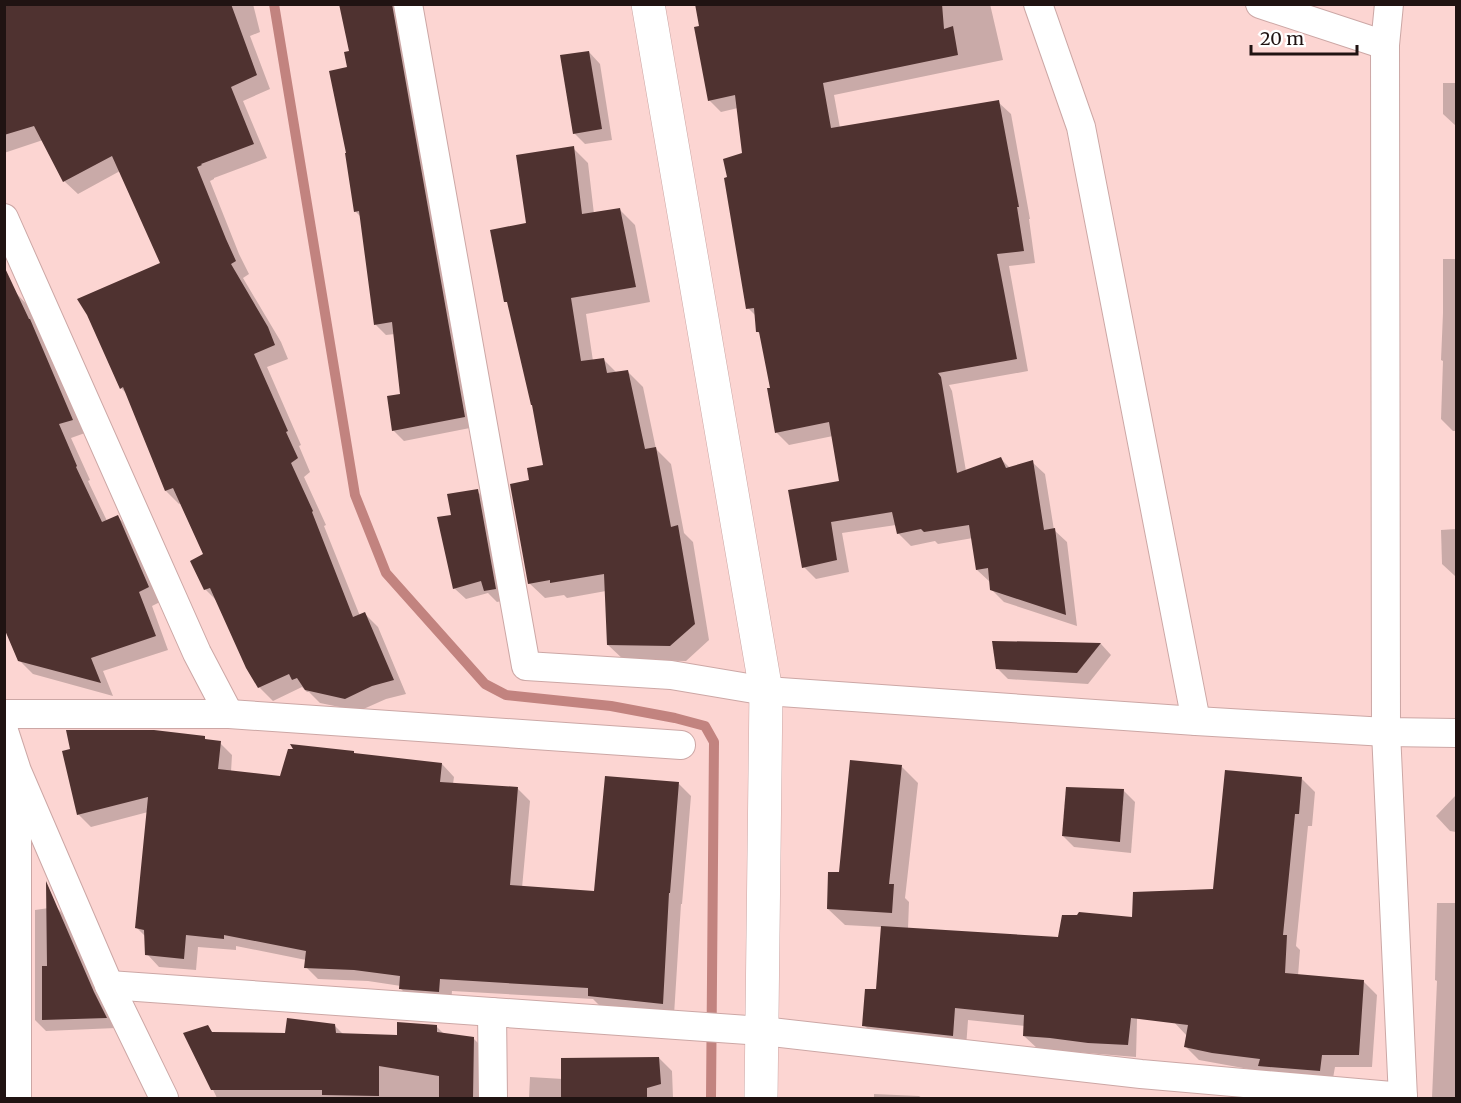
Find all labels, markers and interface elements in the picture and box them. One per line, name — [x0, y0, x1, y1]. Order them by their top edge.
scale bar — [1251, 18, 1358, 56]
text: 20 m — [1260, 27, 1304, 50]

